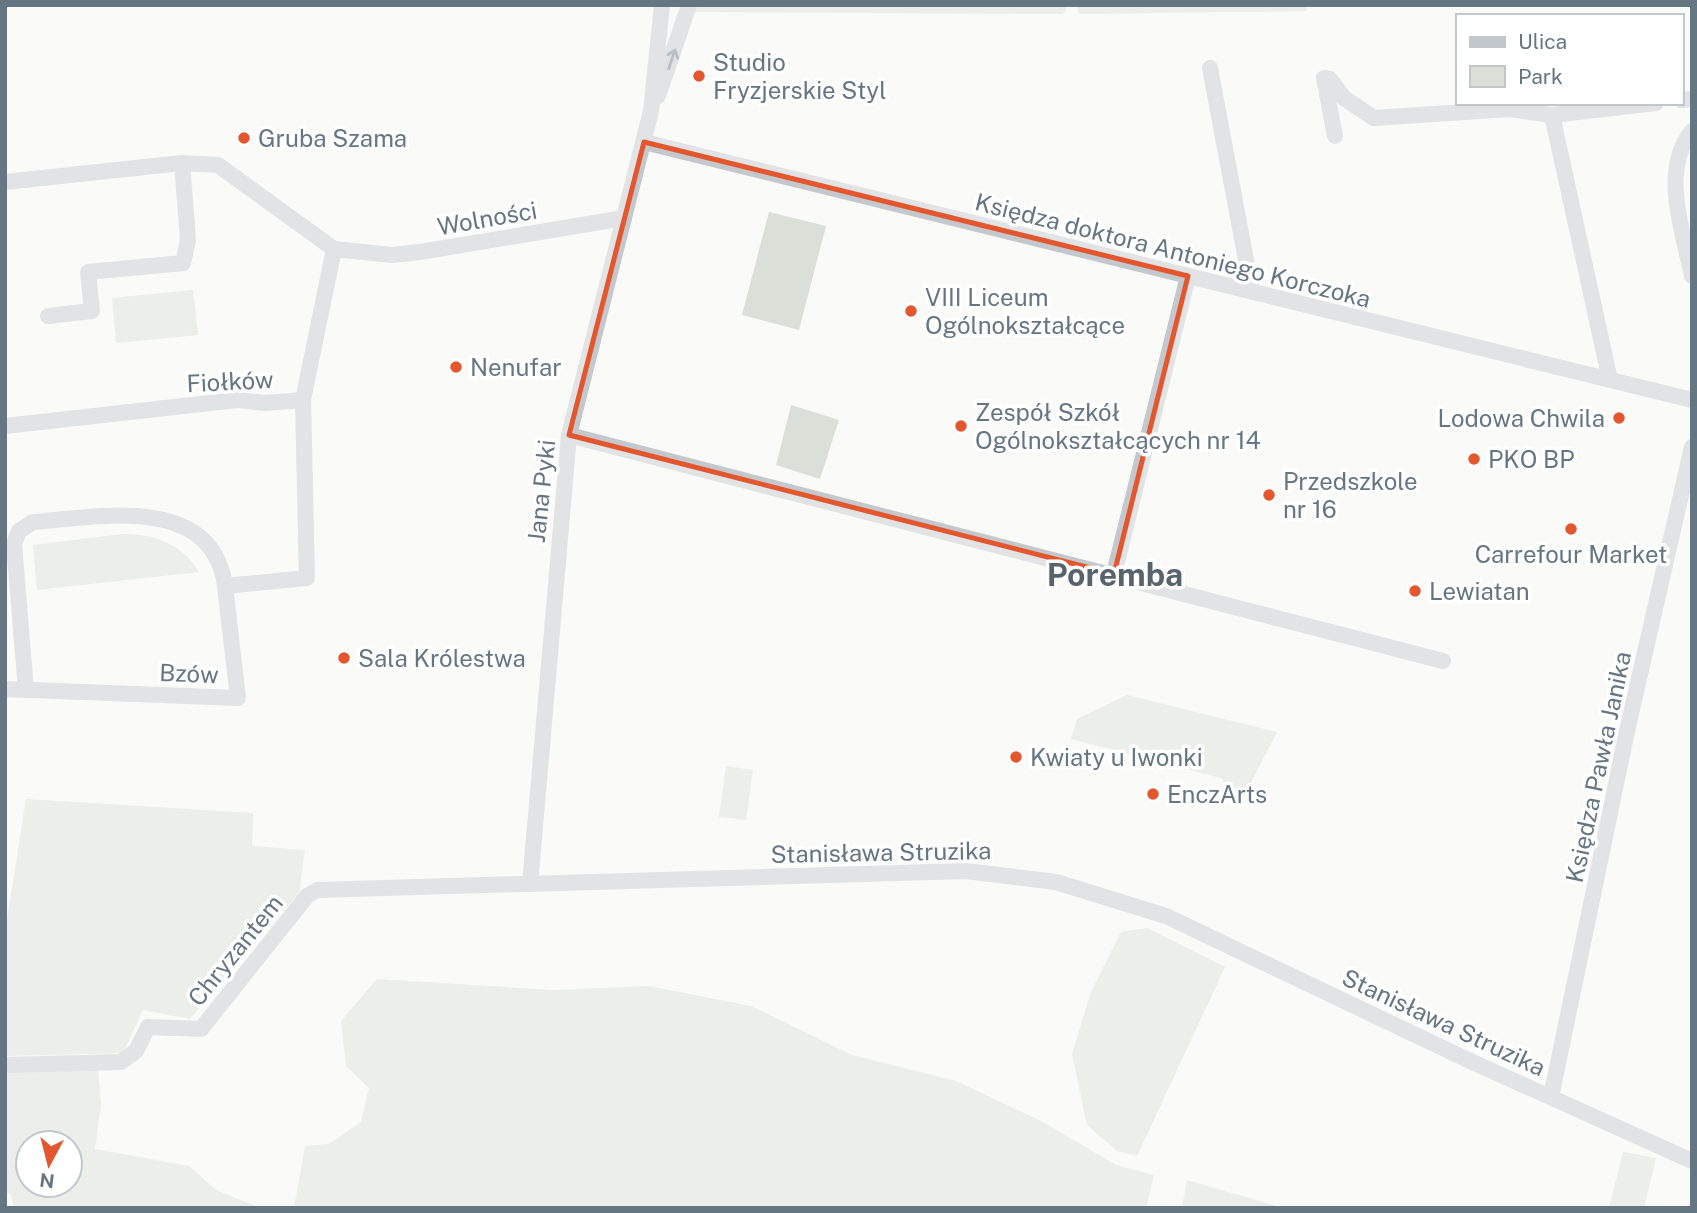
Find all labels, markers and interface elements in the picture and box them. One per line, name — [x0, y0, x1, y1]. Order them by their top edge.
legend — [1456, 14, 1683, 105]
text: Ulica — [1518, 29, 1567, 54]
one-way arrow — [667, 48, 679, 70]
place label: Studio Fryzjerskie Styl — [713, 48, 886, 104]
text: Park — [1518, 64, 1563, 89]
marker: Studio Fryzjerskie Styl — [691, 68, 707, 84]
place label: Gruba Szama — [258, 124, 407, 152]
marker: Gruba Szama — [236, 130, 252, 146]
street label: Księdza doktora Antoniego Korczoka — [972, 187, 1374, 313]
street label: Wolności — [435, 195, 539, 241]
place label: VIII Liceum Ogólnokształcące — [925, 283, 1125, 339]
marker: VIII Liceum Ogólnokształcące — [903, 303, 919, 319]
place label: Nenufar — [470, 353, 562, 381]
marker: Nenufar — [448, 359, 464, 375]
street label: Fiołków — [186, 365, 275, 397]
place label: Zespół Szkół Ogólnokształcących nr 14 — [975, 398, 1261, 454]
place label: Lodowa Chwila — [1438, 404, 1605, 432]
marker: Lodowa Chwila — [1611, 410, 1627, 426]
marker: Zespół Szkół Ogólnokształcących nr 14 — [953, 418, 969, 434]
street label: Jana Pyki — [522, 438, 560, 544]
place label: PKO BP — [1488, 445, 1575, 473]
marker: PKO BP — [1466, 451, 1482, 467]
place label: Przedszkole nr 16 — [1283, 467, 1418, 523]
marker: Przedszkole nr 16 — [1261, 487, 1277, 503]
marker: Carrefour Market — [1563, 521, 1579, 537]
place label: Carrefour Market — [1475, 540, 1667, 568]
district label: Poremba — [1047, 556, 1183, 593]
place label: Lewiatan — [1429, 577, 1530, 605]
marker: Lewiatan — [1407, 583, 1423, 599]
place label: Sala Królestwa — [358, 644, 526, 672]
street label: Księdza Pawła Janika — [1560, 649, 1636, 885]
marker: Sala Królestwa — [336, 650, 352, 666]
street label: Bzów — [159, 658, 220, 688]
place label: Kwiaty u Iwonki — [1030, 743, 1203, 771]
marker: Kwiaty u Iwonki — [1008, 749, 1024, 765]
place label: EnczArts — [1167, 780, 1267, 808]
marker: EnczArts — [1145, 786, 1161, 802]
street label: Stanisława Struzika — [770, 836, 992, 868]
street label: Chryzantem — [182, 889, 288, 1011]
street label: Stanisława Struzika — [1338, 963, 1550, 1081]
north arrow — [14, 1129, 84, 1199]
text: N — [38, 1169, 56, 1193]

